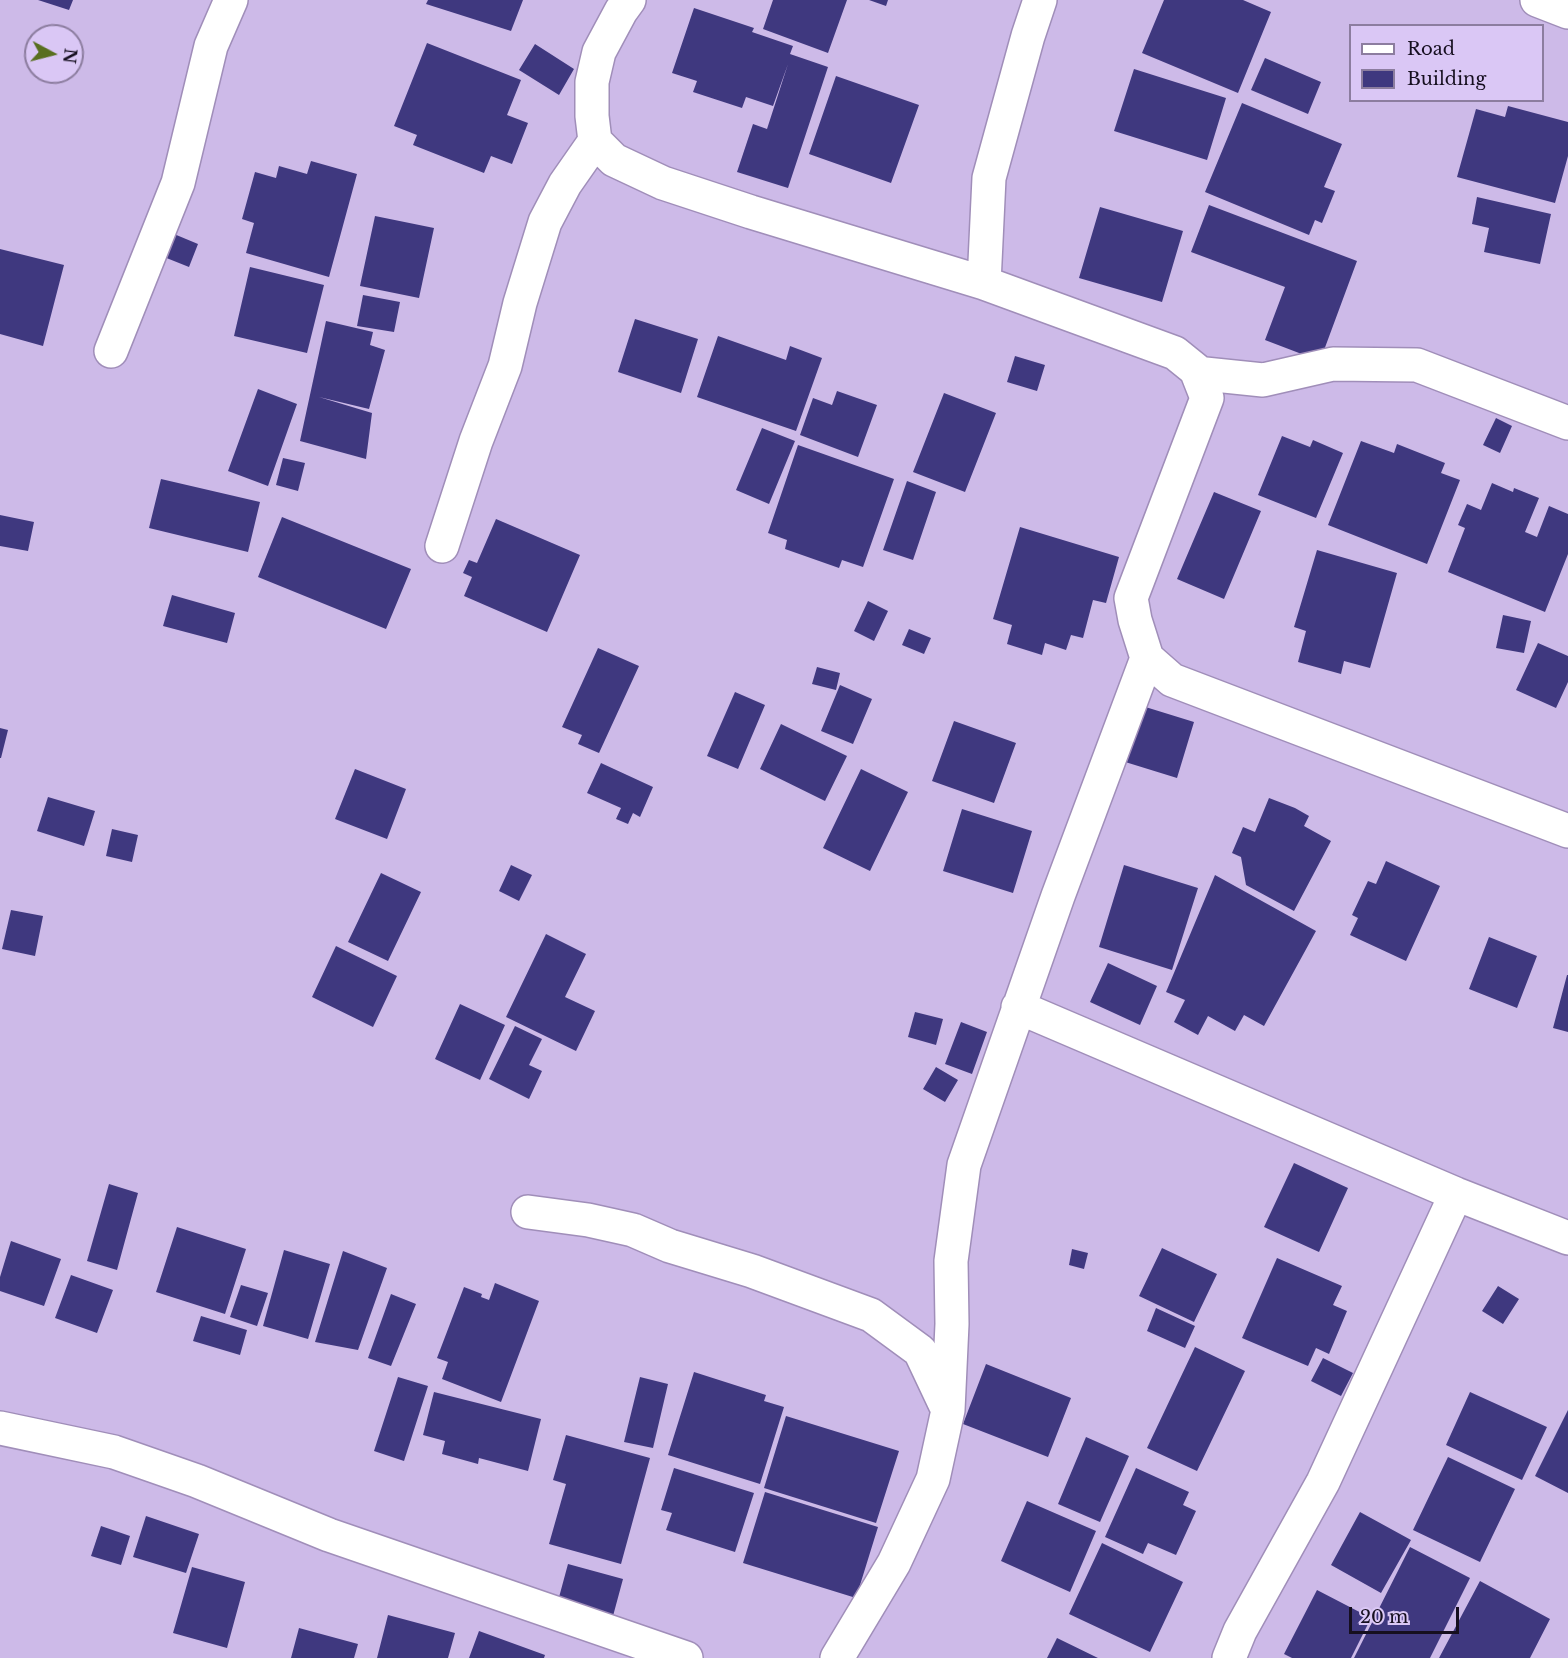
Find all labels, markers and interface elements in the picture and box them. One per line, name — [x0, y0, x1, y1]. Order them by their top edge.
north arrow — [24, 24, 84, 84]
legend — [1349, 24, 1544, 102]
text: Road — [1407, 38, 1455, 60]
text: N — [59, 47, 81, 65]
text: Building — [1407, 68, 1486, 90]
scale bar — [1352, 1595, 1462, 1633]
text: 20 m — [1360, 1606, 1408, 1628]

